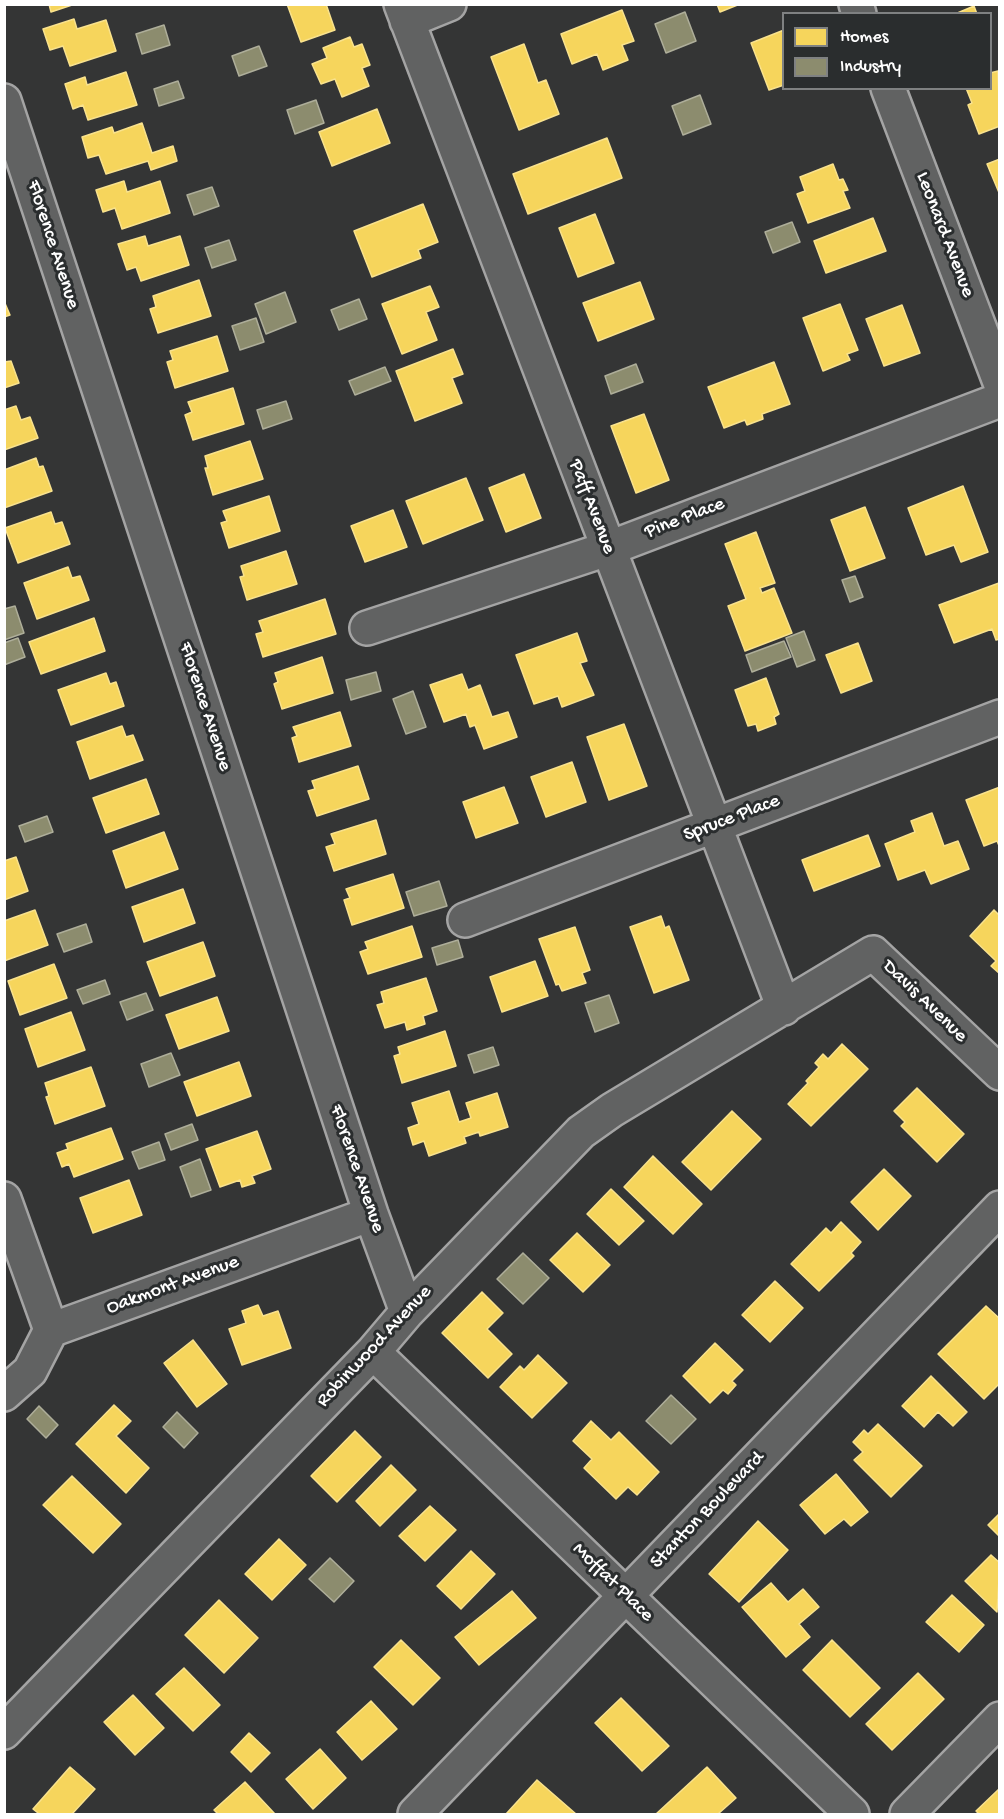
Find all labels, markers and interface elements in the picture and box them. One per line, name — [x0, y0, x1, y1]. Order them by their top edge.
legend — [782, 12, 992, 90]
text: Homes — [840, 27, 888, 48]
text: Industry — [840, 57, 901, 78]
street label: Leonard Avenue — [909, 169, 979, 301]
street label: Florence Avenue — [20, 178, 84, 312]
street label: Paff Avenue — [562, 456, 620, 558]
street label: Pine Place — [642, 493, 728, 545]
street label: Florence Avenue — [172, 640, 236, 774]
street label: Spruce Place — [681, 790, 783, 848]
street label: Davis Avenue — [876, 955, 972, 1049]
street label: Florence Avenue — [323, 1102, 389, 1236]
street label: Oakmont Avenue — [103, 1251, 243, 1321]
street label: Robinwood Avenue — [312, 1281, 438, 1413]
street label: Stanton Boulevard — [646, 1447, 770, 1575]
street label: Moffat Place — [566, 1538, 658, 1628]

